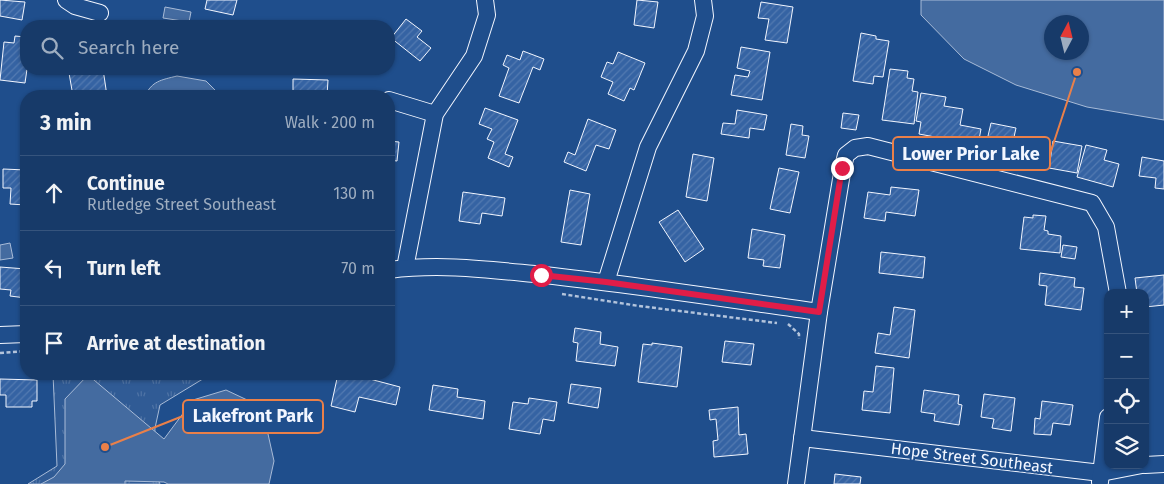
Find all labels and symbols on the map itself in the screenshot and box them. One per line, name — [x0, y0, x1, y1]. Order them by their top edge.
north arrow — [1044, 15, 1089, 60]
callout: Lower Prior Lake — [893, 137, 1050, 170]
text: Lower Prior Lake — [902, 143, 1040, 165]
route end — [831, 157, 854, 180]
route start — [530, 264, 553, 287]
callout: Lakefront Park — [183, 400, 323, 433]
text: Lakefront Park — [193, 405, 314, 427]
street label: Hope Street Southeast — [890, 439, 1054, 477]

